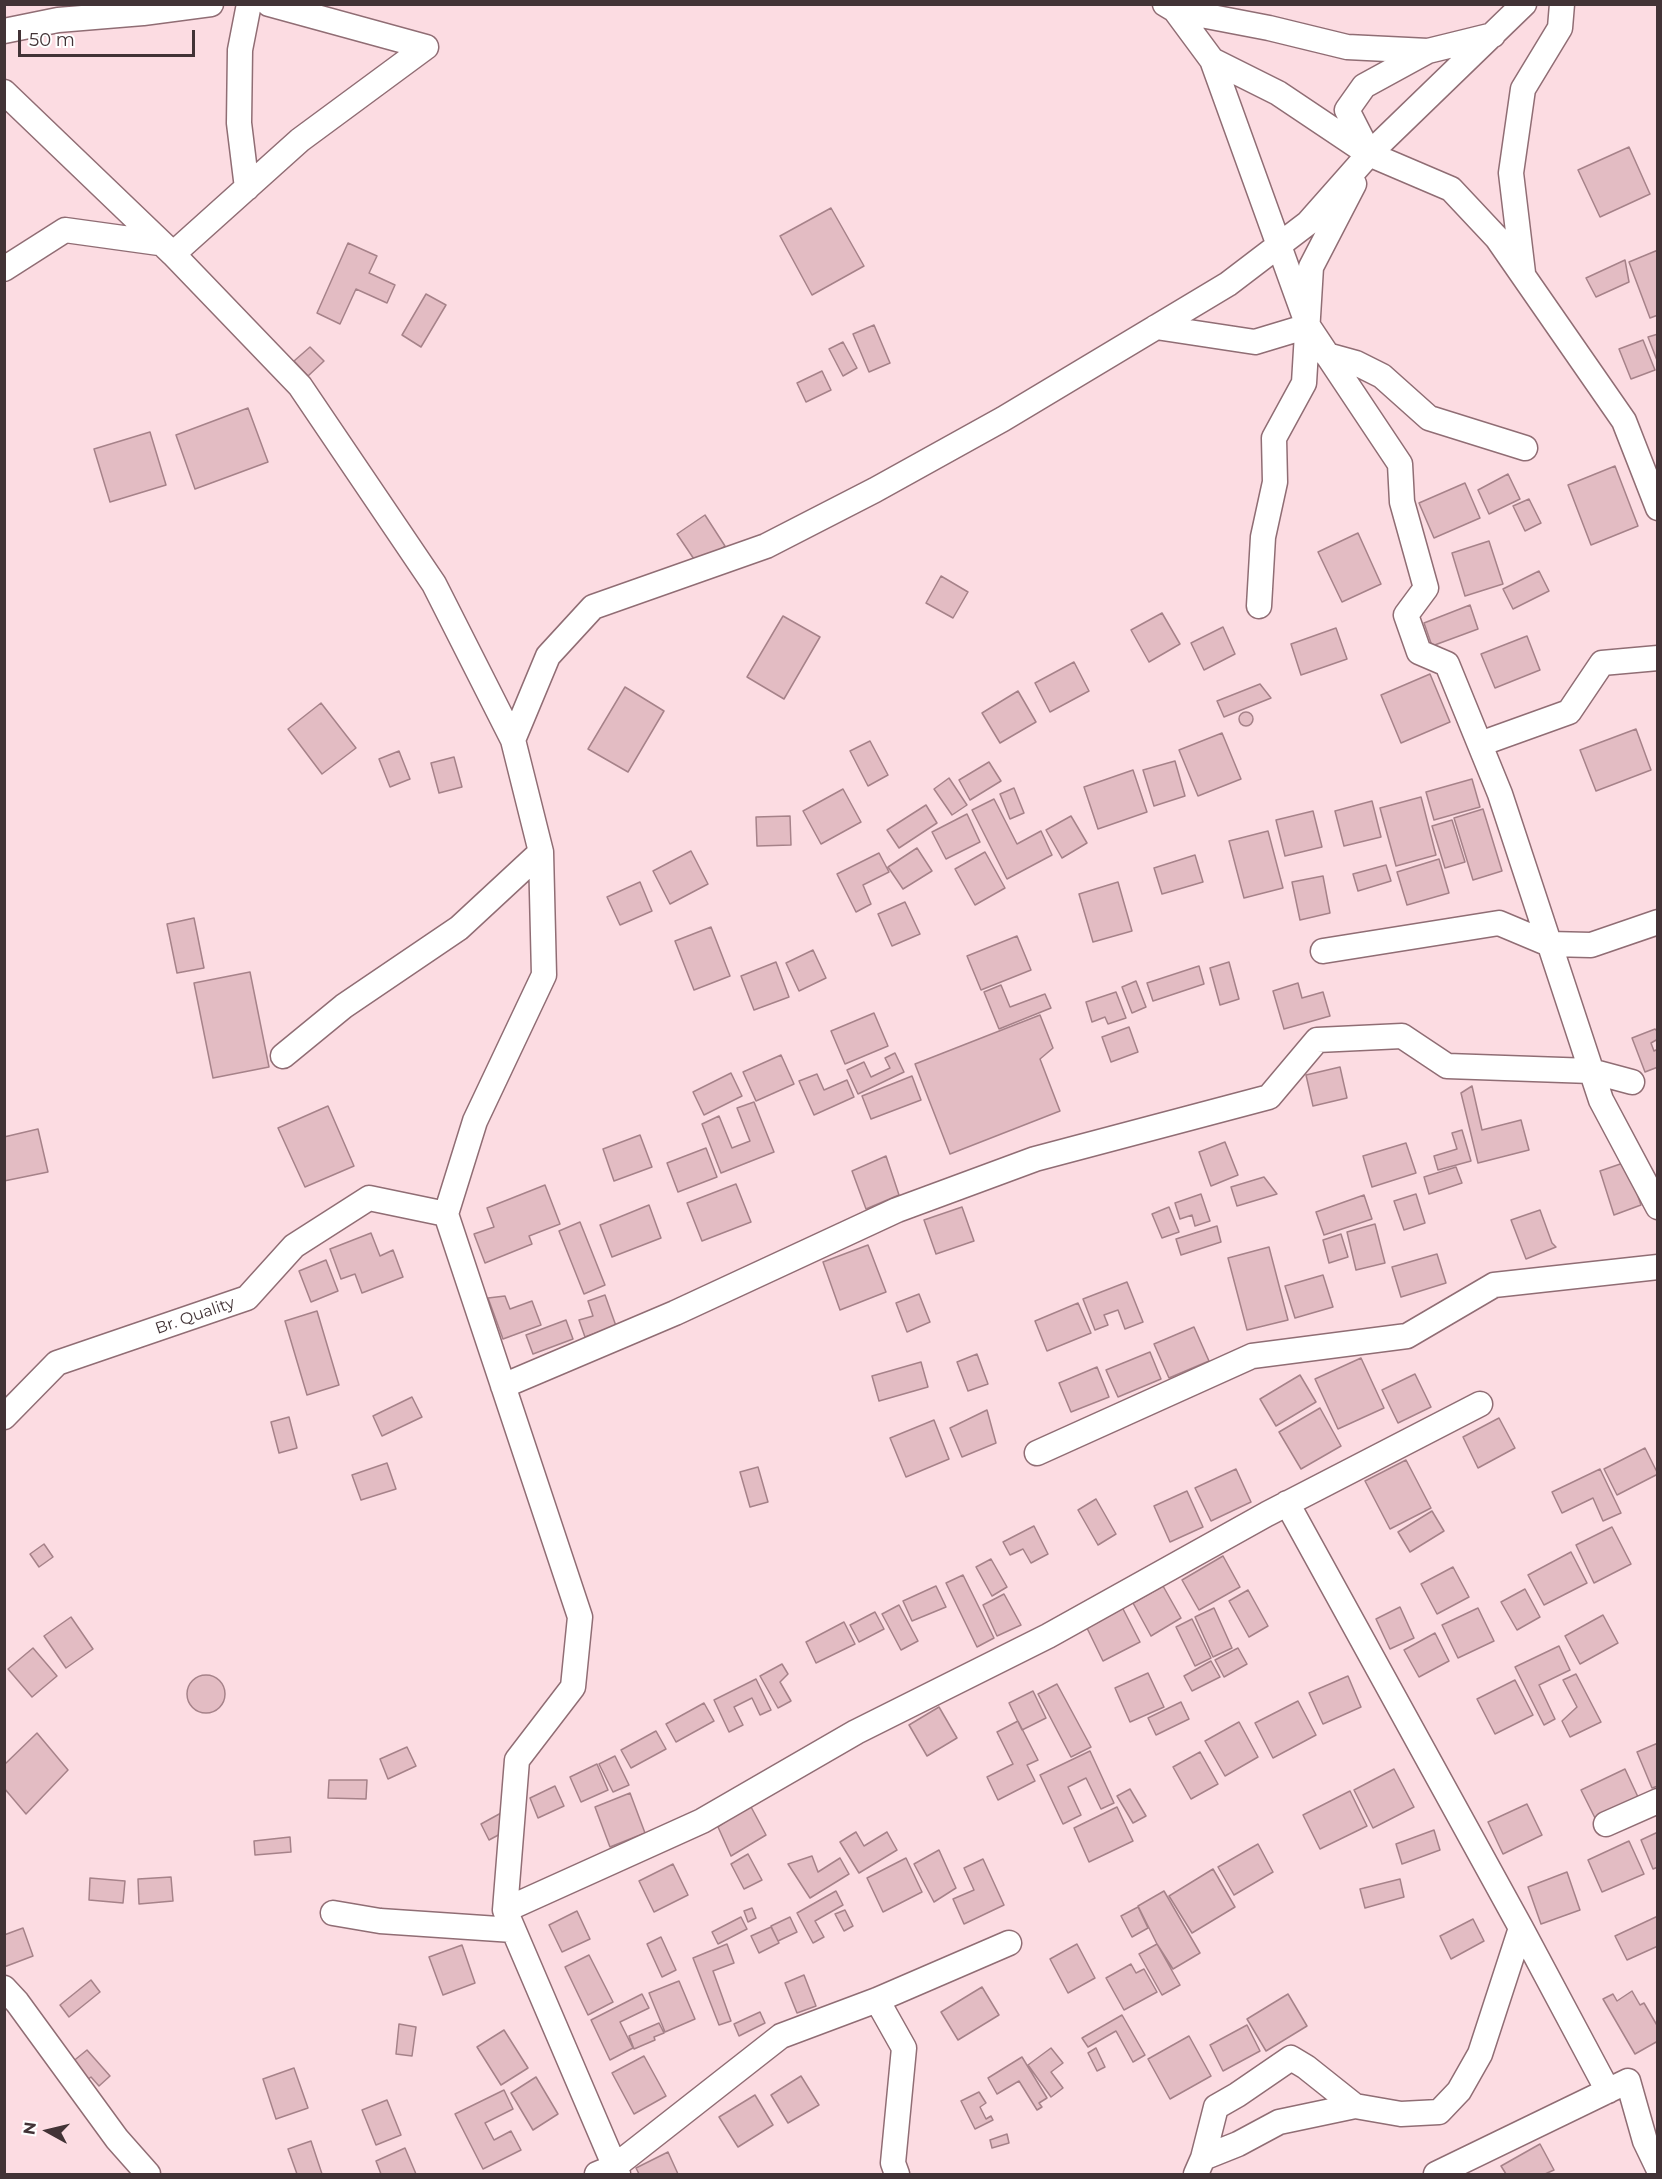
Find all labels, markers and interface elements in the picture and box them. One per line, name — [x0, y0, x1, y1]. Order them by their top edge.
scale bar — [21, 18, 198, 56]
text: 50 m — [29, 29, 75, 51]
street label: Br. Quality — [153, 1293, 237, 1339]
north arrow — [18, 2101, 78, 2161]
text: N — [19, 2121, 40, 2136]

